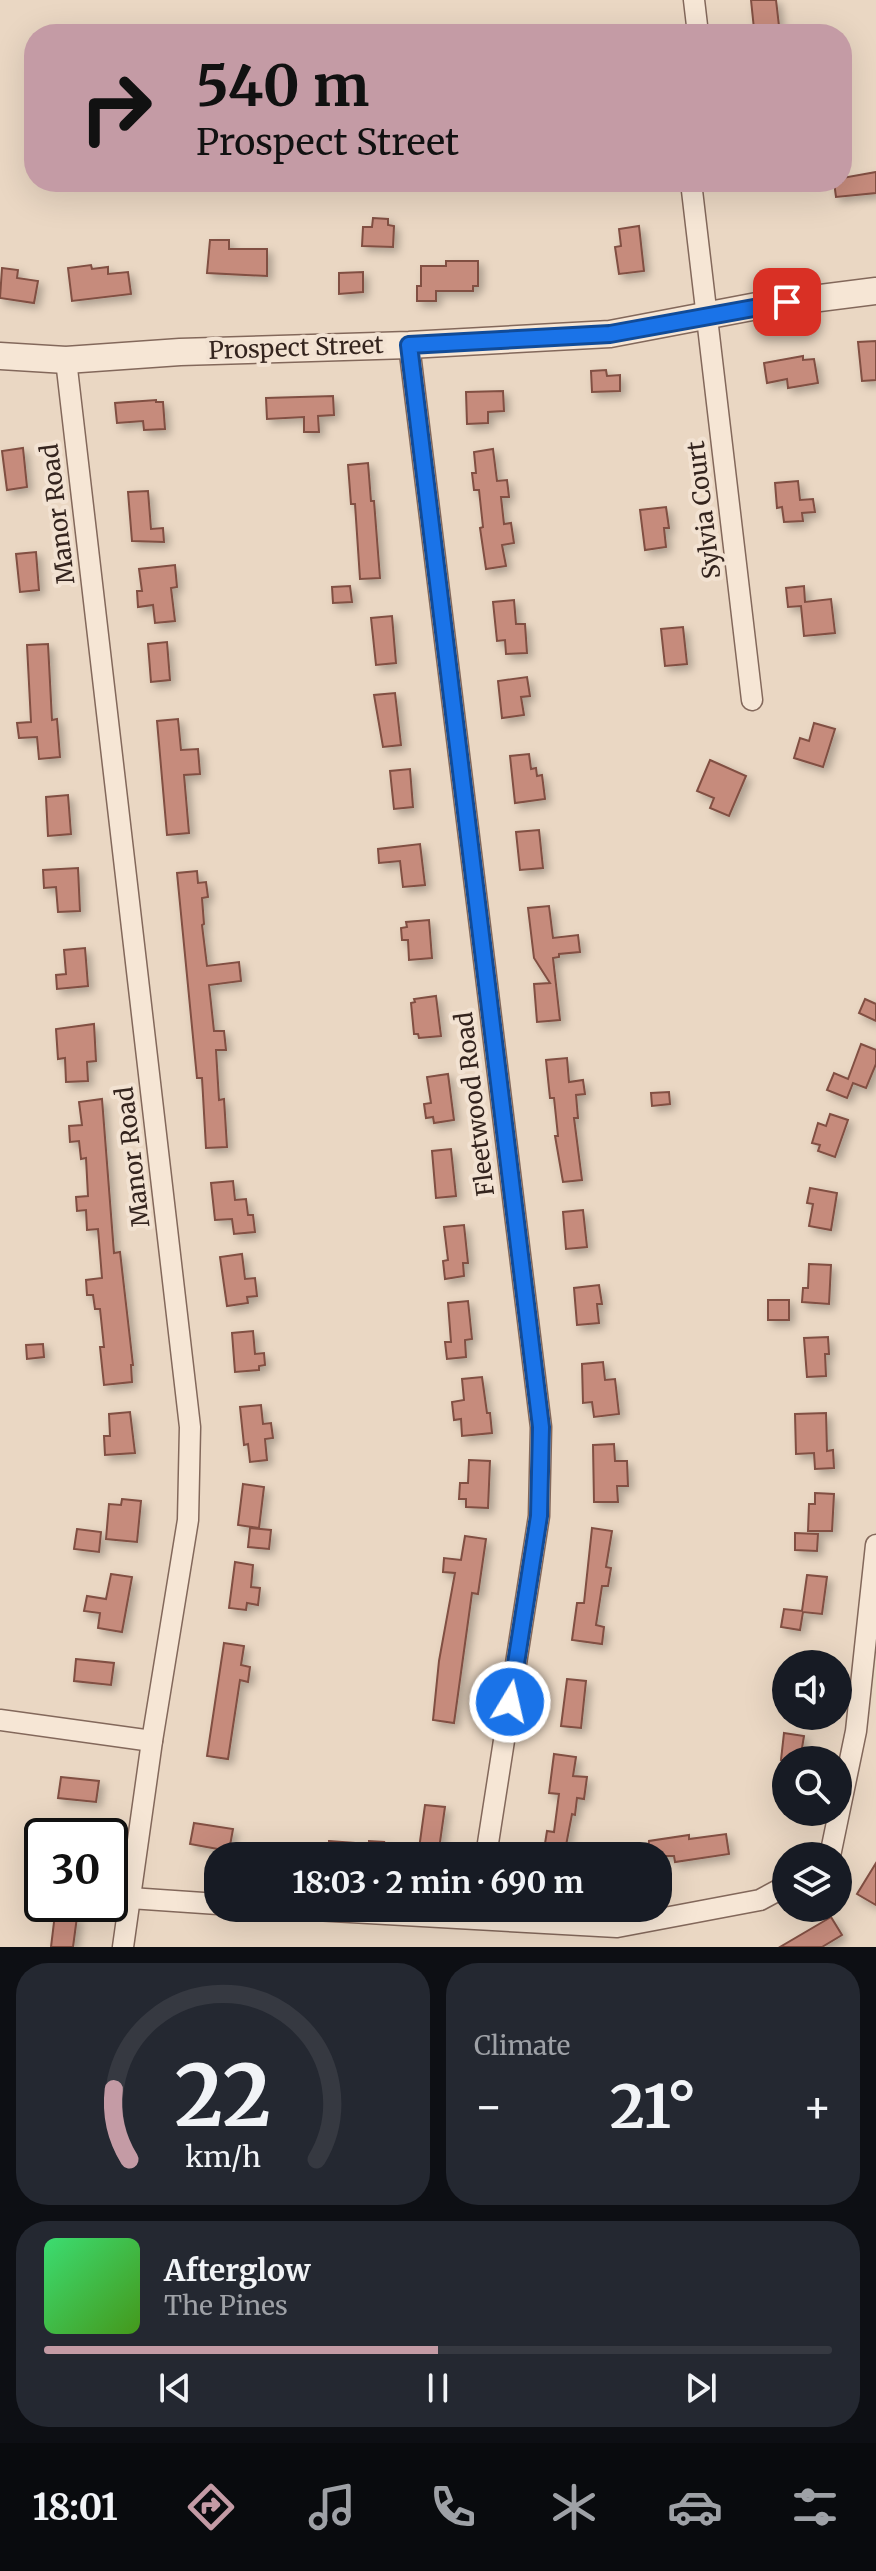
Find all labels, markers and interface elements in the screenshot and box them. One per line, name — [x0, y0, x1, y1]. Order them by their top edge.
text: 540 m — [196, 51, 369, 121]
icon: right — [64, 56, 168, 160]
text: Prospect Street — [196, 120, 459, 165]
pin — [753, 268, 821, 336]
icon: arrive — [765, 280, 809, 324]
street label: Prospect Street — [208, 329, 385, 366]
street label: Sylvia Court — [680, 439, 727, 581]
street label: Manor Road — [34, 442, 81, 586]
street label: Fleetwood Road — [448, 1010, 501, 1198]
street label: Manor Road — [109, 1085, 156, 1229]
map controls — [772, 1650, 852, 1922]
button: sound — [772, 1650, 852, 1730]
position arrow — [468, 1660, 552, 1744]
button: search — [772, 1746, 852, 1826]
speed limit sign: 30 — [24, 1818, 128, 1922]
button: layers — [772, 1842, 852, 1922]
text: 18:03 · 2 min · 690 m — [292, 1863, 584, 1901]
text: Climate — [474, 2029, 570, 2062]
text: 22 — [175, 2044, 271, 2149]
text: 21° — [610, 2069, 696, 2144]
text: − — [474, 2079, 503, 2134]
text: + — [803, 2079, 832, 2134]
text: km/h — [185, 2139, 261, 2175]
text: Afterglow — [164, 2251, 311, 2289]
text: The Pines — [164, 2289, 288, 2322]
icon: previous — [153, 2366, 197, 2410]
icon: pause — [416, 2366, 460, 2410]
icon: next — [679, 2366, 723, 2410]
icon: directions — [183, 2479, 239, 2535]
icon: music — [304, 2479, 360, 2535]
icon: phone — [425, 2479, 481, 2535]
icon: climate — [546, 2479, 602, 2535]
icon: car — [667, 2479, 723, 2535]
icon: filters — [787, 2479, 843, 2535]
text: 18:01 — [32, 2485, 118, 2530]

